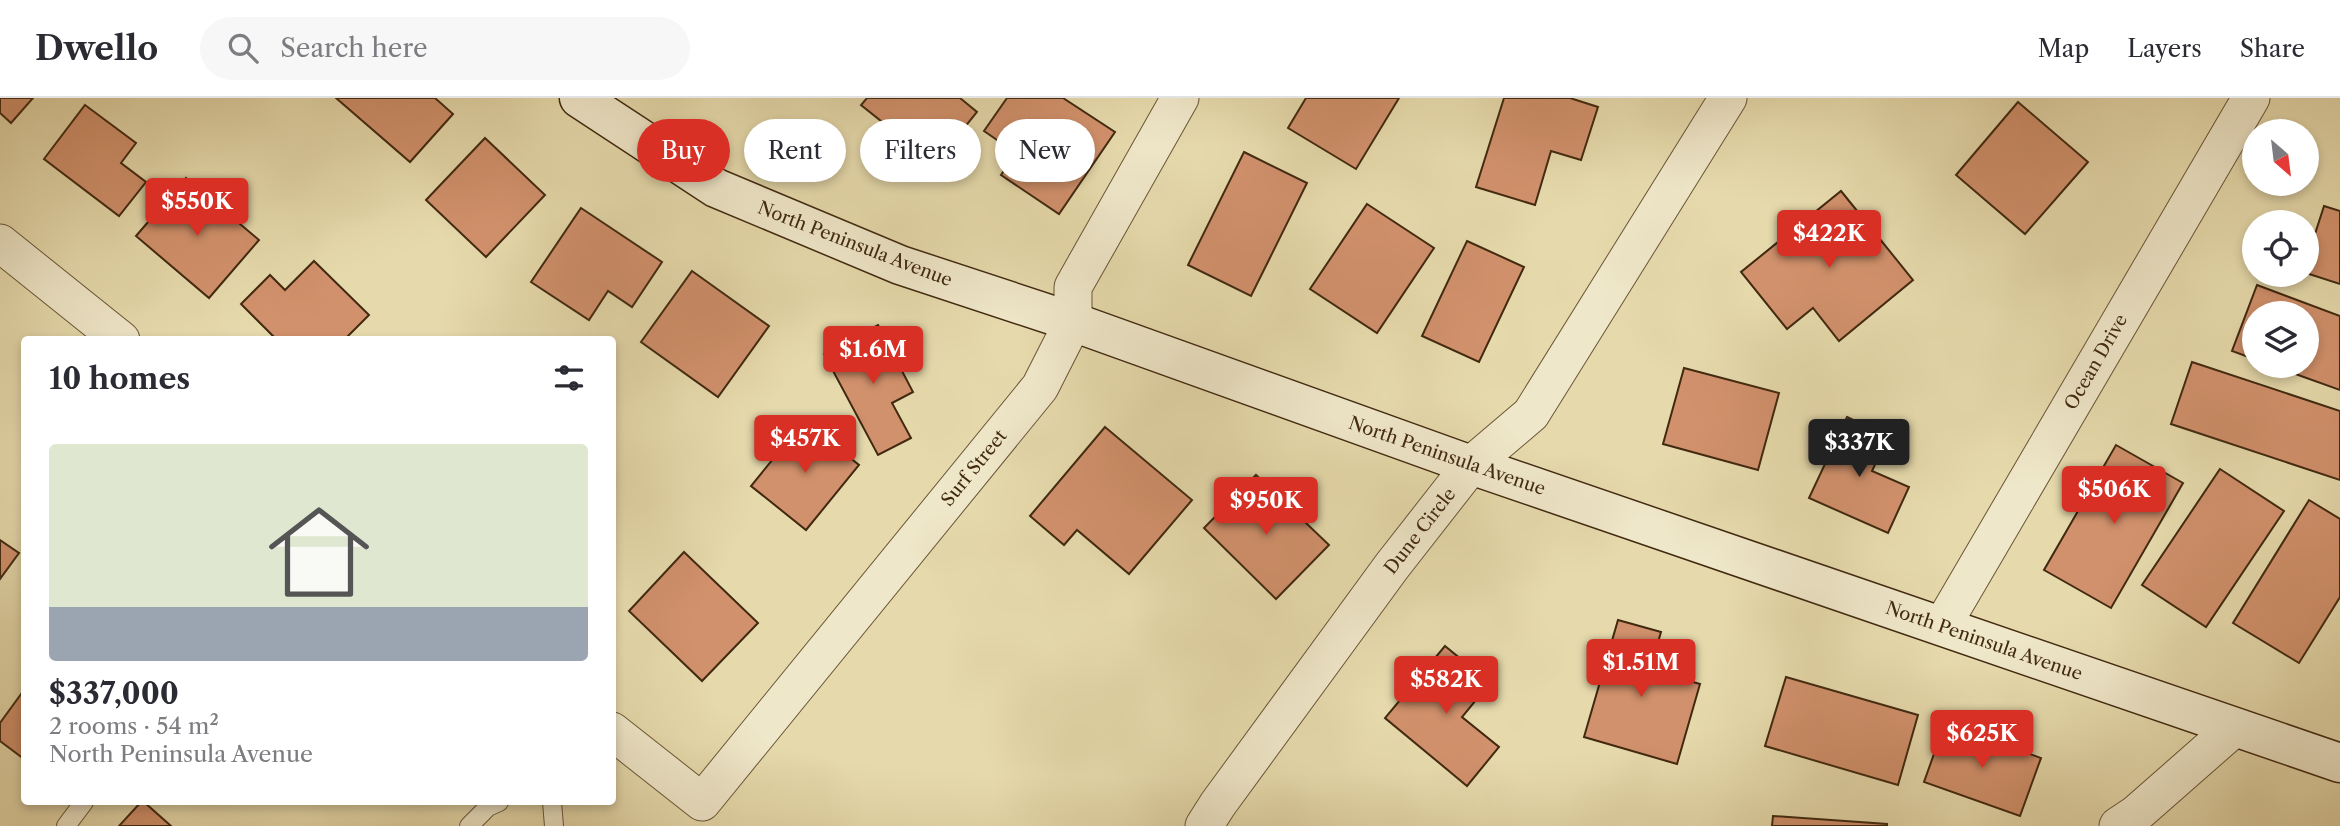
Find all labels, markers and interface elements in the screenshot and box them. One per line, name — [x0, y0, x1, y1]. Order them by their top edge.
search box — [200, 17, 690, 80]
text: Dwello — [35, 28, 158, 69]
icon: search — [224, 29, 262, 67]
text: Search here — [280, 32, 428, 64]
text: Map — [2038, 34, 2089, 63]
text: Layers — [2127, 34, 2202, 63]
text: Share — [2240, 34, 2305, 63]
chip: Buy — [637, 119, 730, 182]
chip: Rent — [744, 119, 846, 182]
chip: Filters — [860, 119, 981, 182]
chip: New — [995, 119, 1095, 182]
north arrow — [2242, 119, 2319, 196]
map controls — [2242, 119, 2319, 378]
pin: $550K — [148, 178, 246, 238]
text: $550K — [161, 187, 233, 215]
street label: North Peninsula Avenue — [755, 197, 955, 291]
button: locate — [2242, 210, 2319, 287]
pin: $422K — [1780, 211, 1878, 270]
text: $422K — [1793, 219, 1865, 247]
button: layers — [2242, 301, 2319, 378]
street label: Ocean Drive — [2060, 310, 2132, 414]
pin: $1.6M — [824, 327, 922, 386]
text: $1.6M — [839, 335, 907, 363]
icon: filters — [550, 359, 588, 397]
text: 10 homes — [49, 360, 190, 397]
street label: North Peninsula Avenue — [1346, 412, 1548, 500]
pin: $457K — [756, 416, 854, 475]
pin: $337K — [1810, 420, 1908, 479]
text: $457K — [770, 424, 840, 452]
street label: Surf Street — [937, 425, 1012, 511]
text: $337K — [1824, 428, 1894, 456]
pin: $506K — [2065, 466, 2163, 526]
text: $506K — [2078, 475, 2150, 503]
pin: $950K — [1217, 478, 1315, 537]
street label: Dune Circle — [1380, 483, 1460, 579]
text: $950K — [1230, 486, 1302, 514]
icon: home — [256, 489, 382, 615]
street label: North Peninsula Avenue — [1883, 597, 2085, 685]
pin: $1.51M — [1584, 640, 1698, 699]
text: $1.51M — [1602, 648, 1680, 676]
pin: $582K — [1397, 656, 1495, 716]
text: $582K — [1410, 665, 1482, 693]
text: $337,000 — [49, 675, 179, 712]
pin: $625K — [1933, 710, 2031, 770]
text: 2 rooms · 54 m² — [49, 712, 219, 740]
text: $625K — [1946, 719, 2018, 747]
text: North Peninsula Avenue — [49, 740, 313, 768]

